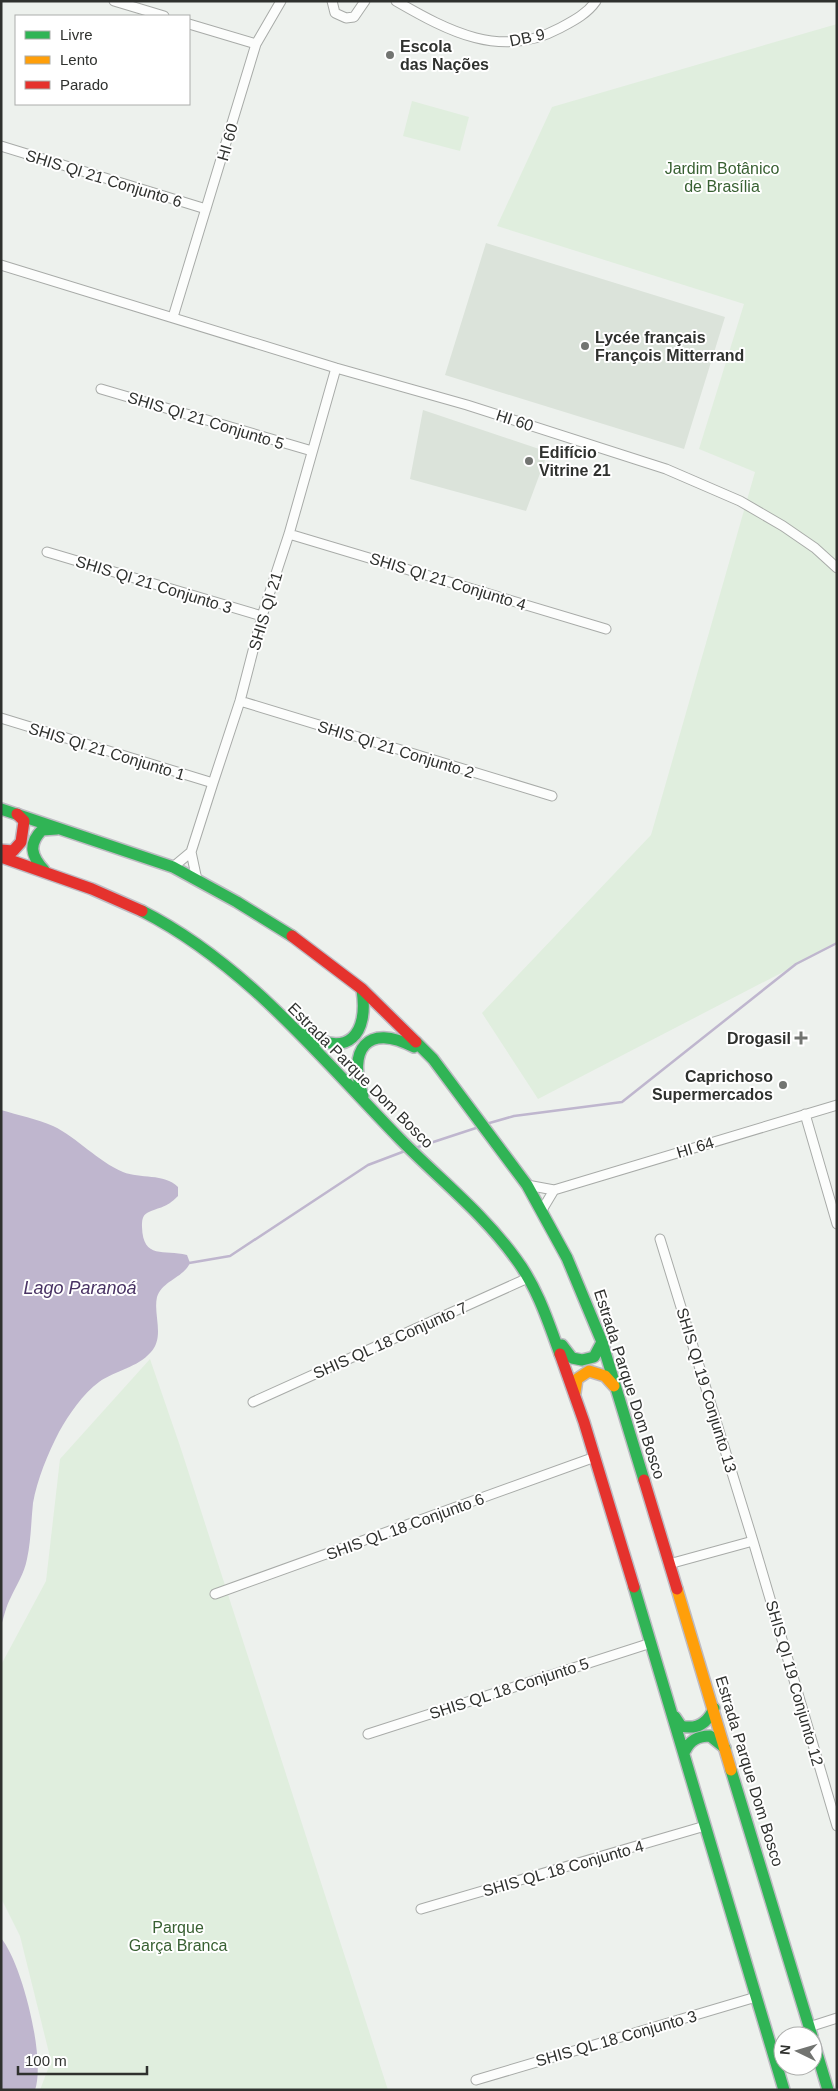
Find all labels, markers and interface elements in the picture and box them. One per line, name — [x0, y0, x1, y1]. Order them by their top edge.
legend — [15, 15, 190, 105]
street label: DB 9 — [508, 25, 546, 50]
text: Livre — [60, 26, 93, 43]
place label: Escola das Nações — [400, 38, 489, 73]
marker: Escola das Nações — [384, 49, 396, 61]
text: Lento — [60, 51, 98, 68]
text: Parado — [60, 76, 108, 93]
street label: HI 60 — [214, 121, 241, 163]
street label: SHIS QI 21 Conjunto 6 — [24, 147, 184, 210]
park label: Jardim Botânico de Brasília — [665, 160, 779, 195]
place label: Lycée français François Mitterrand — [595, 329, 744, 364]
marker: Lycée français François Mitterrand — [579, 340, 591, 352]
street label: SHIS QI 21 Conjunto 5 — [126, 389, 286, 452]
street label: HI 60 — [494, 406, 536, 434]
place label: Edifício Vitrine 21 — [539, 444, 611, 479]
marker: Edifício Vitrine 21 — [523, 455, 535, 467]
street label: SHIS QI 21 Conjunto 4 — [368, 550, 528, 613]
street label: SHIS QI 21 Conjunto 3 — [74, 553, 234, 616]
street label: SHIS QI 21 — [246, 570, 285, 652]
street label: SHIS QI 21 Conjunto 2 — [316, 718, 476, 781]
street label: SHIS QI 21 Conjunto 1 — [27, 720, 187, 783]
street label: Estrada Parque Dom Bosco — [285, 999, 437, 1152]
place label: Drogasil — [727, 1030, 791, 1047]
marker: Drogasil — [795, 1032, 807, 1044]
place label: Caprichoso Supermercados — [652, 1068, 773, 1103]
marker: Caprichoso Supermercados — [777, 1079, 789, 1091]
street label: HI 64 — [674, 1134, 716, 1161]
water label: Lago Paranoá — [23, 1278, 137, 1298]
street label: Estrada Parque Dom Bosco — [591, 1287, 668, 1481]
street label: SHIS QL 18 Conjunto 7 — [311, 1299, 470, 1382]
street label: SHIS QI 19 Conjunto 13 — [673, 1306, 740, 1475]
street label: SHIS QL 18 Conjunto 6 — [324, 1490, 486, 1563]
street label: SHIS QI 19 Conjunto 12 — [763, 1598, 826, 1768]
street label: SHIS QL 18 Conjunto 5 — [427, 1655, 591, 1722]
street label: Estrada Parque Dom Bosco — [712, 1674, 787, 1869]
street label: SHIS QL 18 Conjunto 4 — [481, 1837, 646, 1900]
park label: Parque Garça Branca — [129, 1919, 227, 1954]
street label: SHIS QL 18 Conjunto 3 — [534, 2007, 699, 2070]
north arrow — [773, 2026, 823, 2076]
scale bar — [18, 2044, 146, 2076]
text: N — [777, 2044, 793, 2056]
text: 100 m — [25, 2052, 67, 2069]

